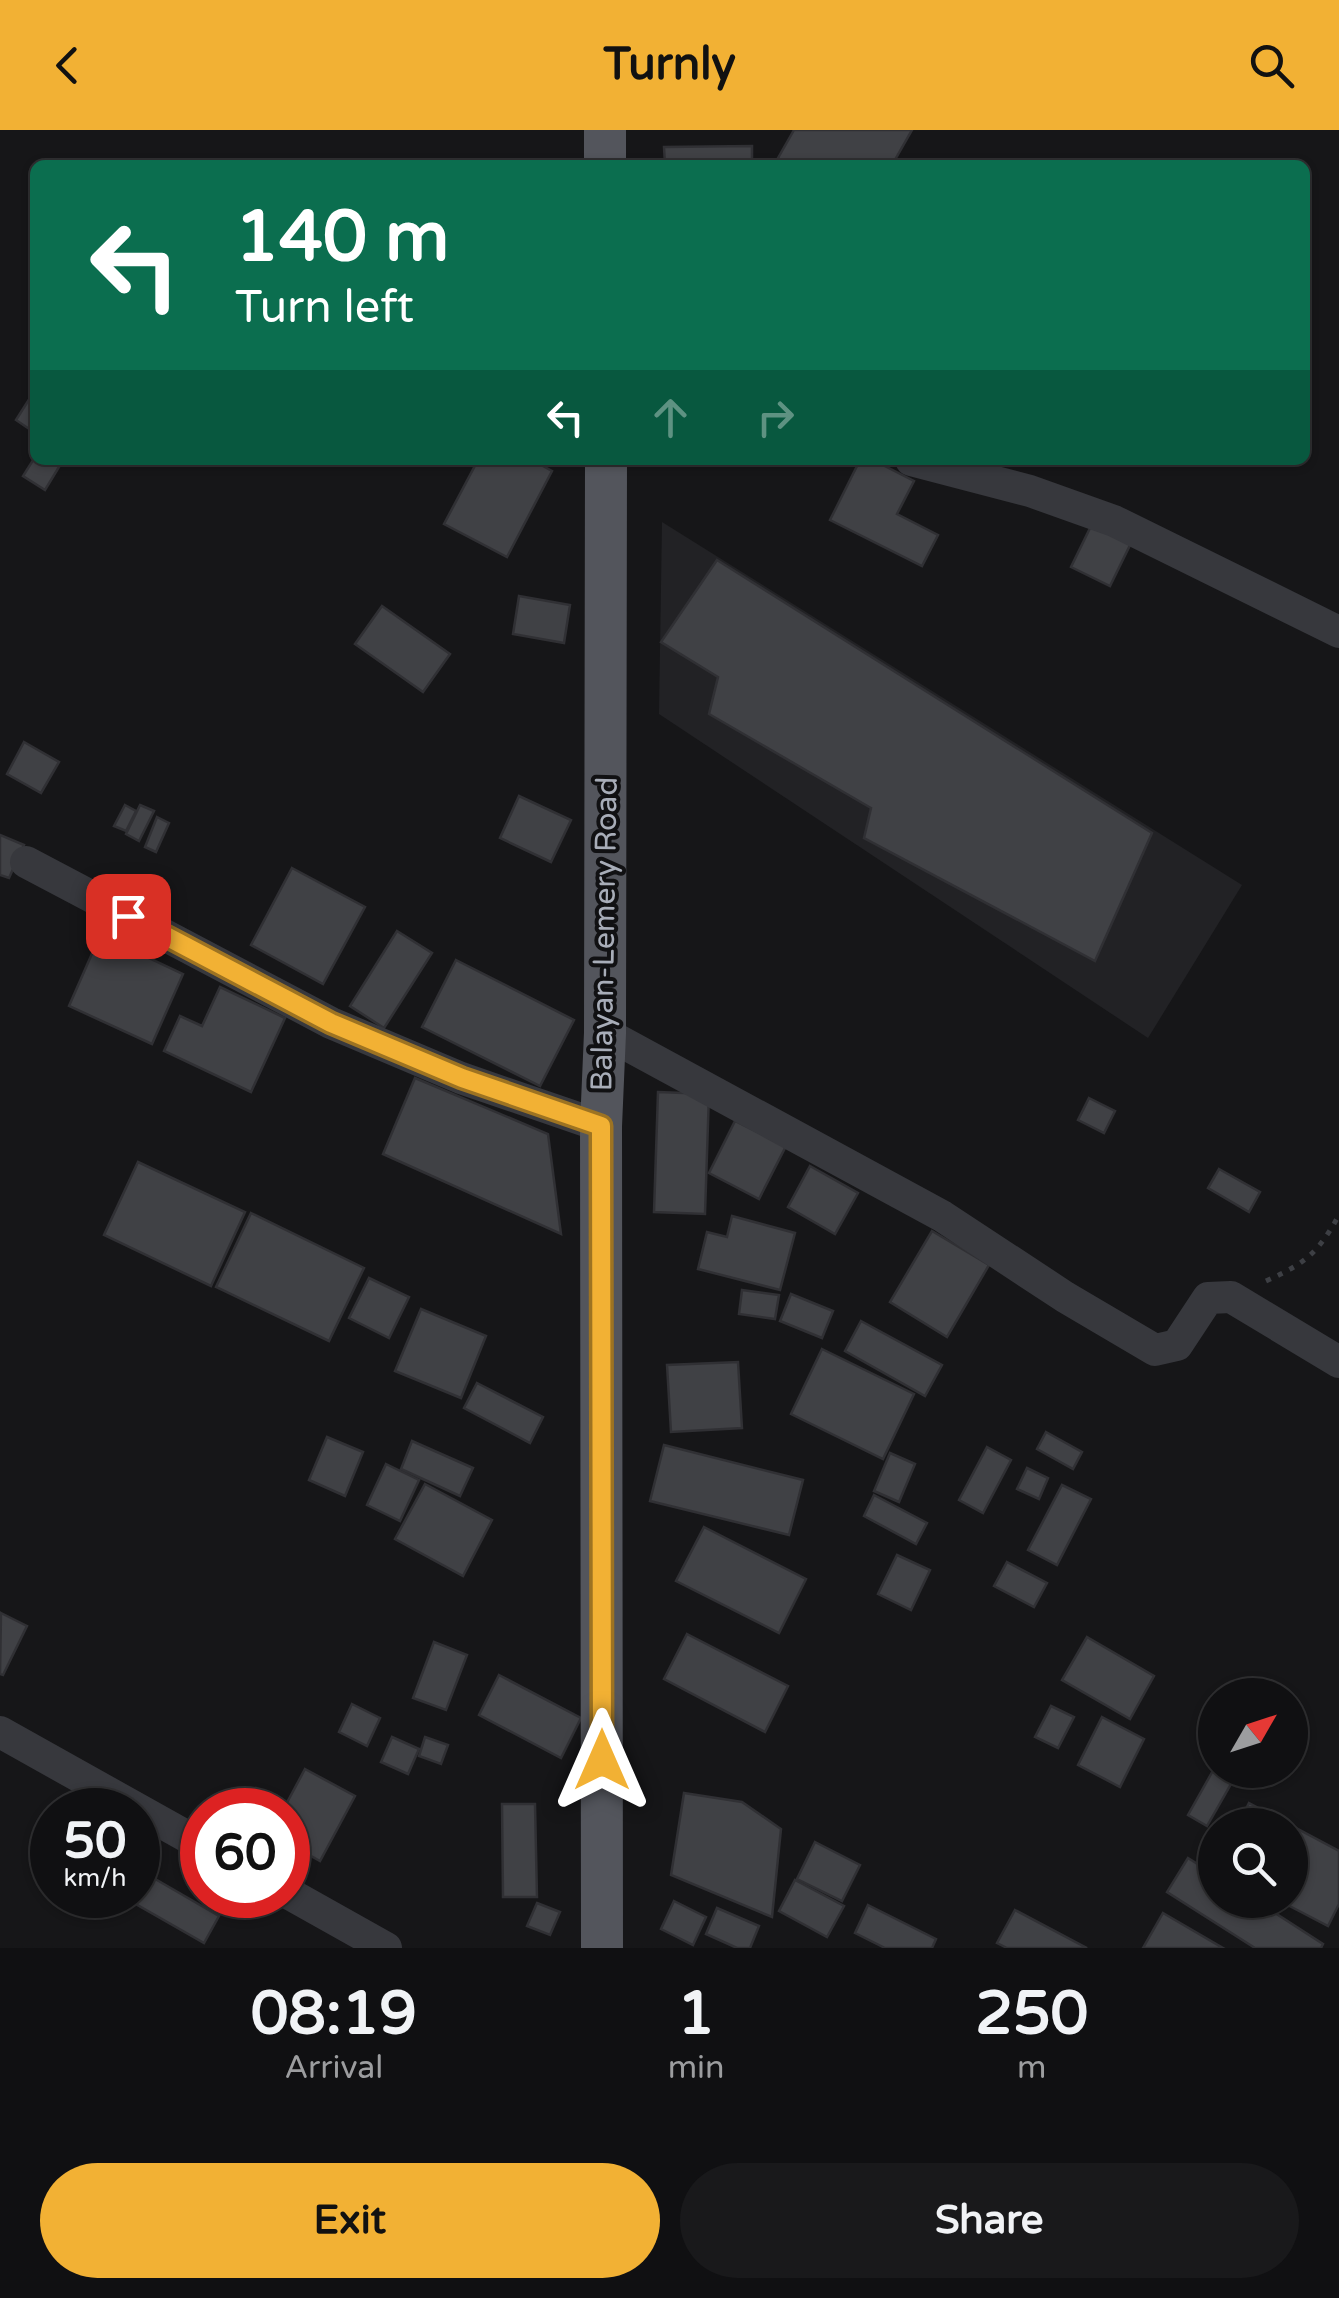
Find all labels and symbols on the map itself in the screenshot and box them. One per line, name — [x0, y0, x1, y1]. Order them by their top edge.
street label: Balayan-Lemery Road — [583, 776, 626, 1092]
pin — [86, 874, 171, 959]
north arrow — [1198, 1678, 1308, 1788]
position arrow — [550, 1708, 654, 1812]
speed limit sign: 60 — [180, 1788, 310, 1918]

